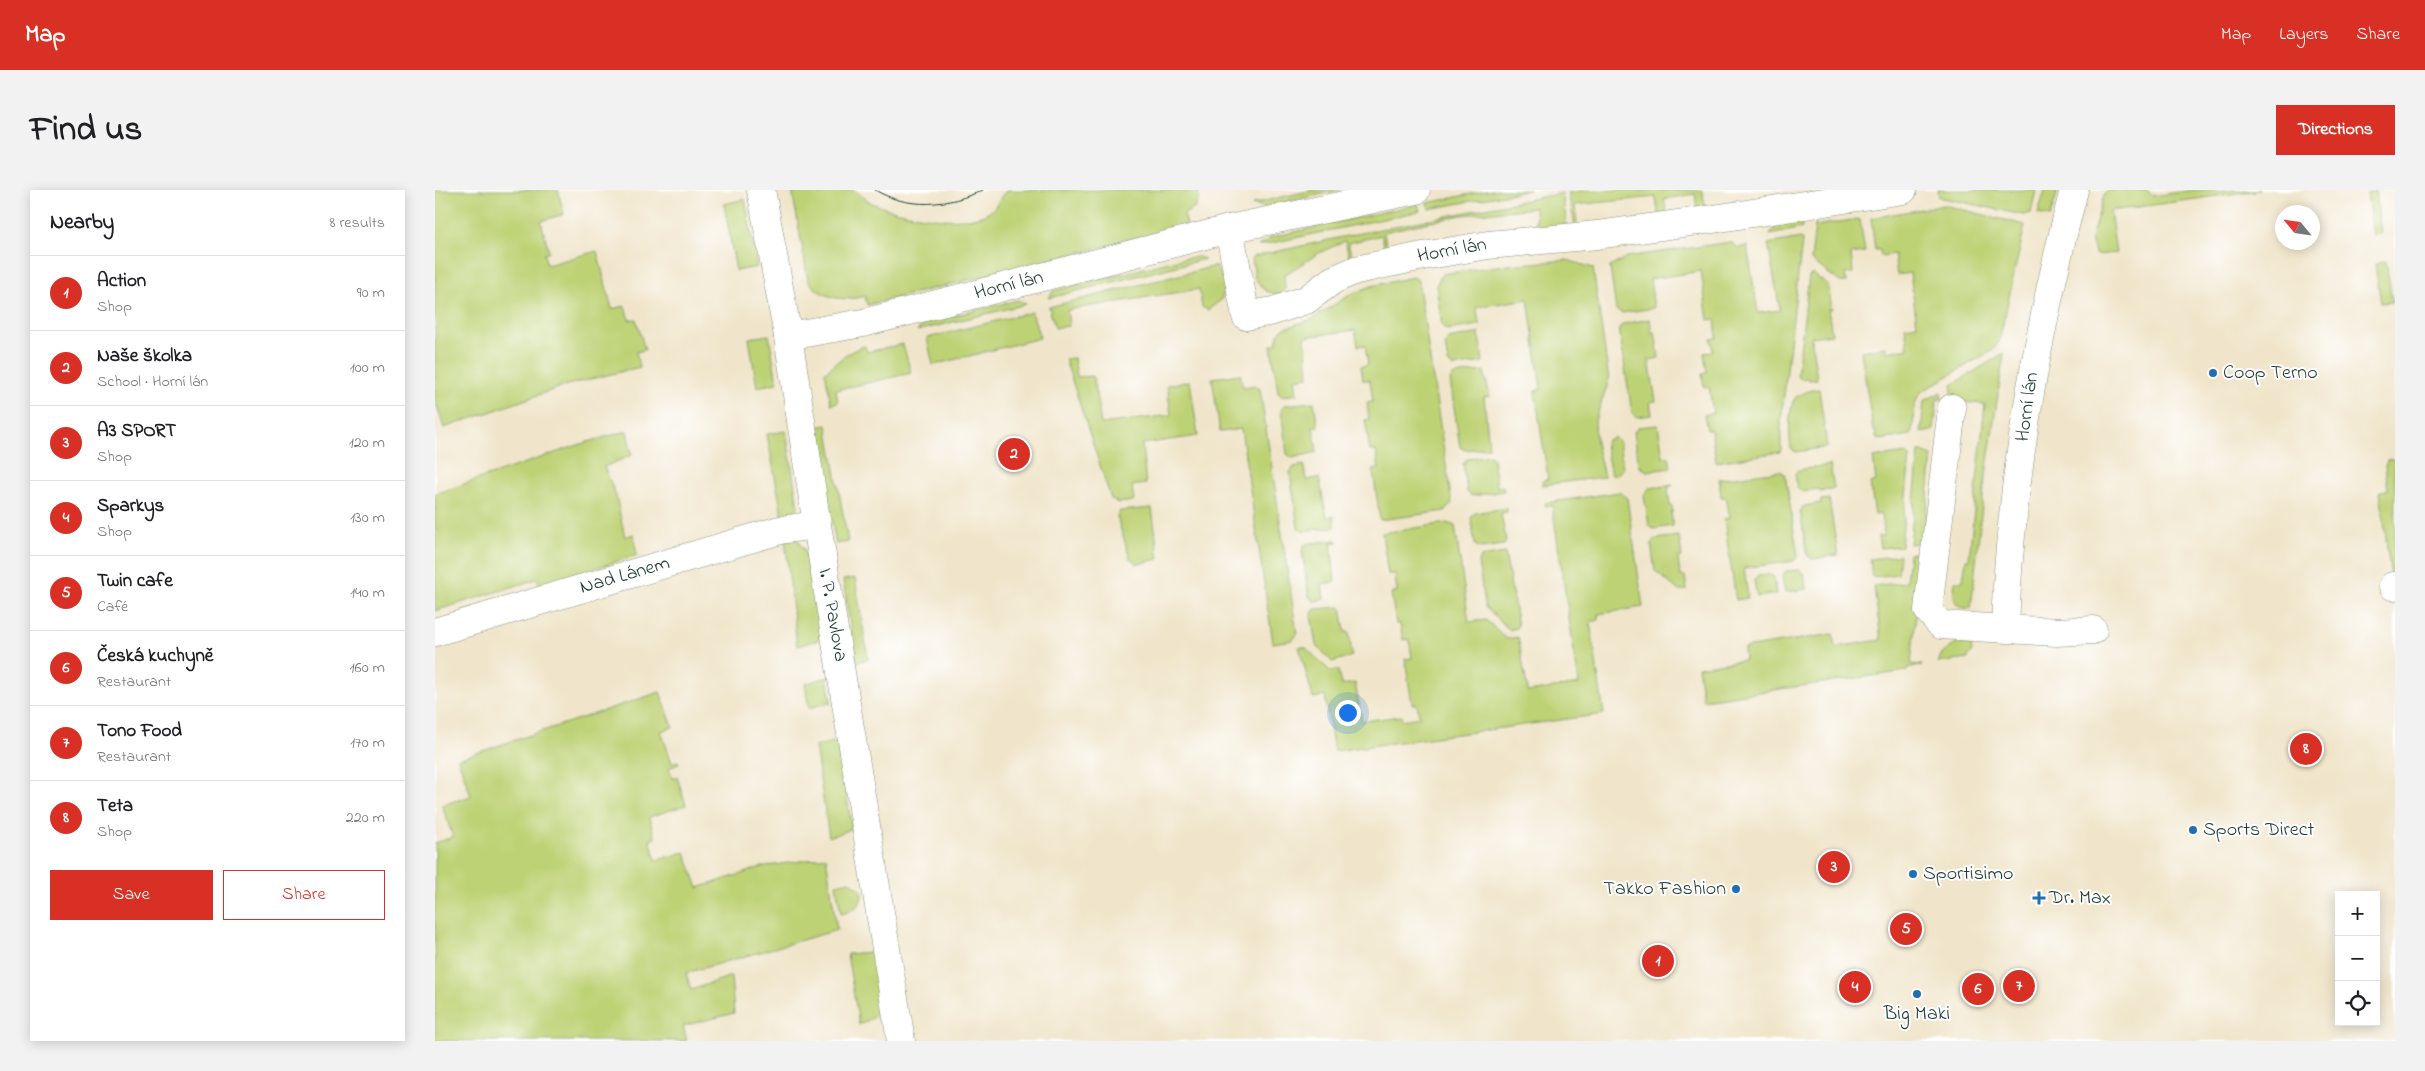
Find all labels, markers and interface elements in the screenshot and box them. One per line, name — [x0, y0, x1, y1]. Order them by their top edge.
text: Map — [25, 18, 66, 53]
text: Map — [2221, 22, 2251, 48]
text: Layers — [2279, 22, 2329, 48]
text: Share — [2357, 22, 2400, 48]
text: Find us — [30, 105, 142, 156]
button: Directions — [2276, 105, 2395, 155]
north arrow — [2275, 205, 2320, 250]
text: Nearby — [50, 208, 114, 238]
text: 8 results — [329, 211, 385, 235]
street label: Horní lán — [1415, 231, 1489, 271]
street label: Horní lán — [972, 263, 1047, 309]
text: Action — [97, 268, 146, 295]
text: 1 — [63, 281, 69, 305]
text: 90 m — [357, 281, 385, 305]
text: Shop — [97, 295, 132, 319]
text: Naše školka — [97, 343, 192, 370]
text: 2 — [62, 356, 70, 380]
text: 100 m — [350, 356, 385, 380]
place label: Coop Terno — [2223, 359, 2318, 388]
marker: Coop Terno — [2207, 367, 2219, 379]
text: School · Horní lán — [97, 370, 208, 394]
street label: Horní lán — [2009, 370, 2047, 444]
text: A3 SPORT — [97, 418, 176, 445]
text: 3 — [63, 431, 69, 455]
text: 120 m — [349, 431, 385, 455]
pin: 2 — [998, 435, 1030, 473]
text: Shop — [97, 445, 132, 469]
text: Sparkys — [97, 493, 164, 520]
text: 4 — [63, 506, 69, 530]
text: 130 m — [350, 506, 385, 530]
text: Shop — [97, 520, 132, 544]
street label: Nad Lánem — [577, 549, 673, 603]
street label: I. P. Pavlova — [810, 566, 854, 664]
text: Twin cafe — [97, 568, 173, 595]
text: 5 — [61, 581, 71, 605]
text: 140 m — [350, 581, 385, 605]
text: Café — [97, 595, 128, 619]
text: Česká kuchyně — [97, 643, 213, 670]
text: 6 — [62, 656, 70, 680]
text: 160 m — [350, 656, 385, 680]
text: Restaurant — [97, 670, 171, 694]
your location — [1335, 700, 1361, 726]
text: Tono Food — [97, 718, 182, 745]
pin: 8 — [2290, 730, 2322, 768]
text: 7 — [63, 731, 69, 755]
text: 170 m — [350, 731, 385, 755]
text: Restaurant — [97, 745, 171, 769]
text: Teta — [97, 793, 133, 820]
text: 8 — [63, 806, 69, 830]
text: 220 m — [346, 806, 385, 830]
place label: Sports Direct — [2203, 816, 2315, 845]
text: Shop — [97, 820, 132, 844]
marker: Sports Direct — [2187, 824, 2199, 836]
pin: 3 — [1818, 848, 1850, 886]
place label: Sportisimo — [1923, 860, 2013, 889]
marker: Sportisimo — [1907, 868, 1919, 880]
button: Save — [50, 870, 213, 920]
button: Share — [223, 870, 385, 920]
place label: Takko Fashion — [1604, 875, 1726, 904]
marker: Takko Fashion — [1730, 883, 1742, 895]
place label: Dr. Max — [2048, 884, 2111, 913]
map controls — [2335, 891, 2380, 1026]
button: + — [2335, 891, 2380, 936]
marker: Dr. Max — [2033, 892, 2045, 904]
pin: 5 — [1890, 910, 1922, 948]
button: − — [2335, 936, 2380, 981]
pin: 1 — [1642, 942, 1674, 980]
pin: 7 — [2003, 967, 2035, 1005]
pin: 4 — [1839, 968, 1871, 1006]
pin: 6 — [1962, 970, 1994, 1008]
button: locate — [2335, 981, 2380, 1026]
marker: Big Maki — [1911, 988, 1923, 1000]
place label: Big Maki — [1883, 1000, 1950, 1030]

